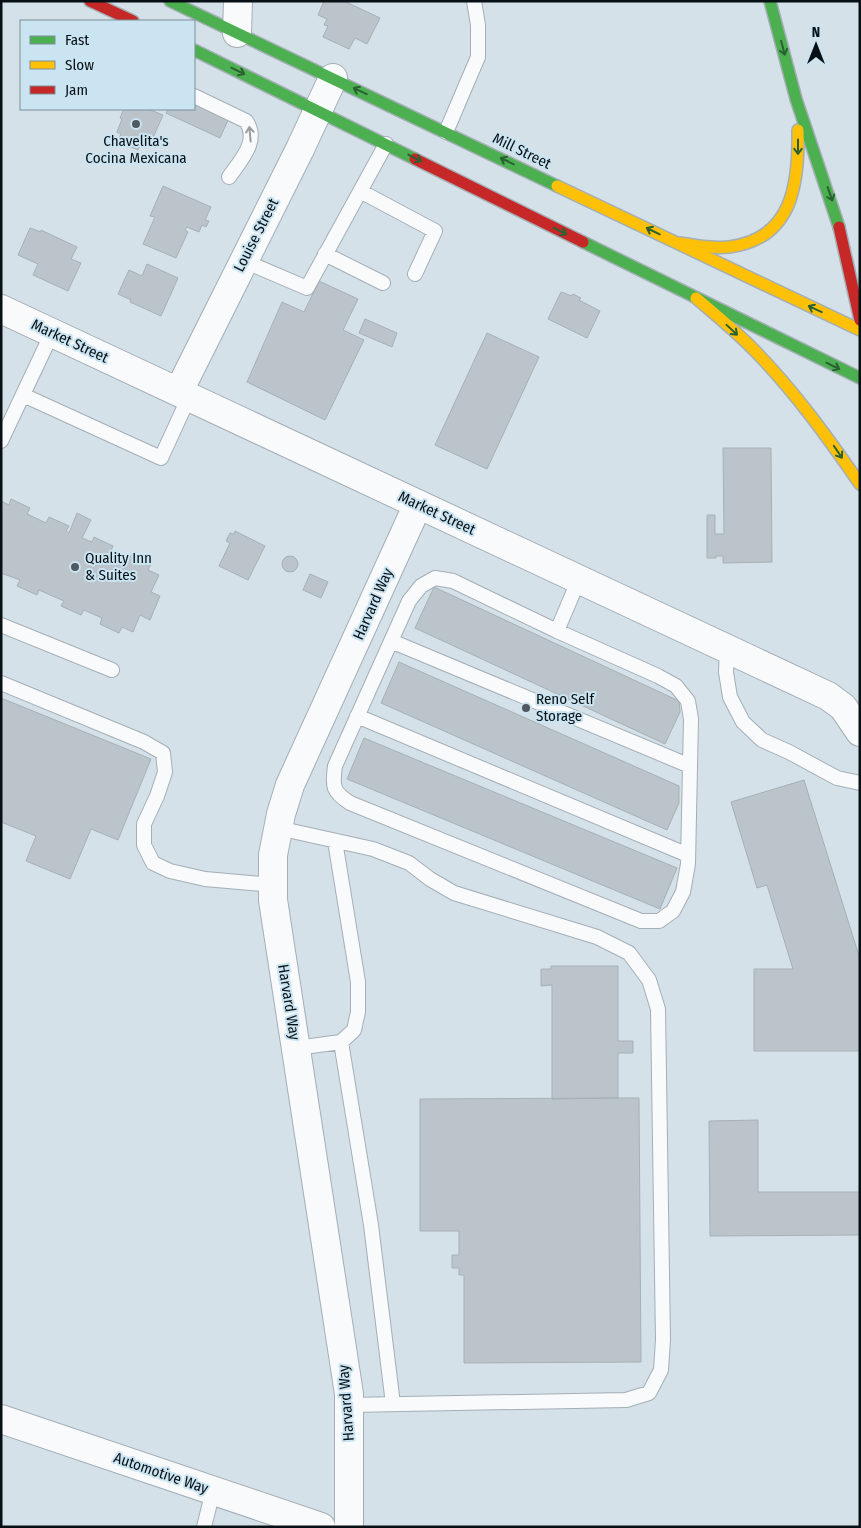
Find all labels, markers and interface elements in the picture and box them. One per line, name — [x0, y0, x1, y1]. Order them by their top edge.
legend — [20, 20, 195, 110]
north arrow — [791, 20, 841, 70]
text: N — [812, 24, 820, 41]
text: Fast — [65, 31, 89, 49]
one-way arrow — [779, 40, 788, 56]
text: Slow — [65, 56, 94, 74]
one-way arrow — [230, 67, 245, 76]
text: Jam — [65, 81, 88, 99]
one-way arrow — [353, 86, 368, 96]
marker: Chavelita's Cocina Mexicana — [130, 118, 142, 130]
one-way arrow — [245, 127, 254, 143]
street label: Mill Street — [490, 129, 554, 173]
place label: Chavelita's Cocina Mexicana — [85, 132, 187, 167]
one-way arrow — [793, 139, 803, 155]
one-way arrow — [407, 154, 422, 163]
one-way arrow — [500, 156, 515, 165]
one-way arrow — [825, 186, 835, 202]
street label: Louise Street — [230, 195, 282, 275]
one-way arrow — [552, 226, 567, 236]
one-way arrow — [646, 226, 661, 235]
one-way arrow — [808, 304, 823, 314]
street label: Market Street — [29, 315, 111, 367]
one-way arrow — [726, 324, 739, 336]
one-way arrow — [826, 361, 841, 371]
one-way arrow — [833, 445, 843, 459]
street label: Market Street — [396, 487, 478, 539]
place label: Quality Inn & Suites — [85, 549, 152, 584]
marker: Quality Inn & Suites — [69, 561, 81, 573]
street label: Harvard Way — [349, 565, 397, 643]
place label: Reno Self Storage — [536, 690, 595, 725]
marker: Reno Self Storage — [520, 702, 532, 714]
street label: Harvard Way — [274, 963, 304, 1041]
street label: Harvard Way — [334, 1364, 358, 1442]
street label: Automotive Way — [111, 1448, 211, 1498]

